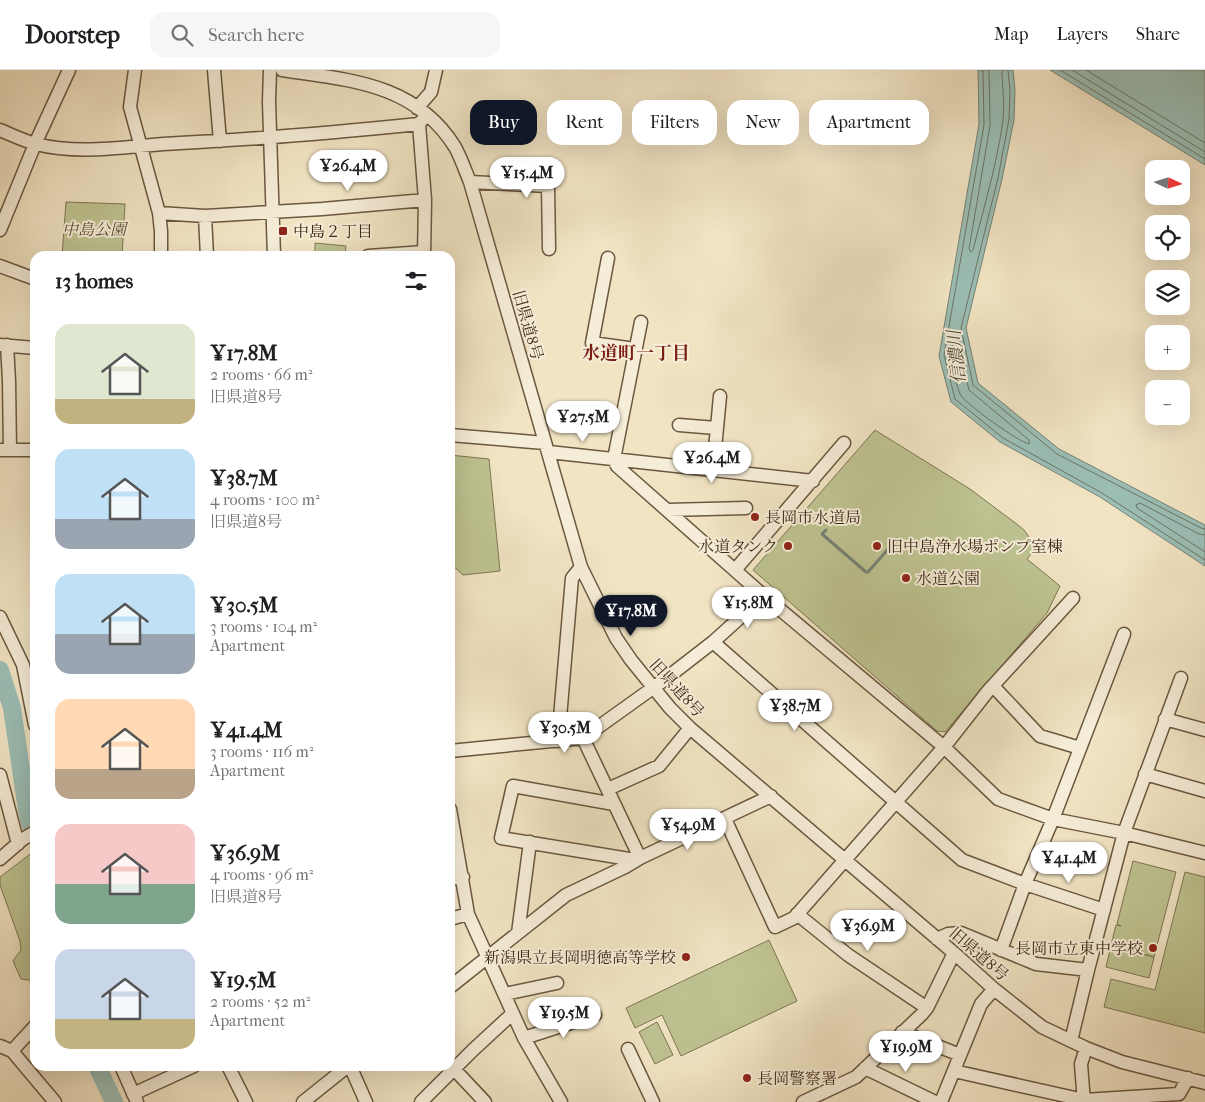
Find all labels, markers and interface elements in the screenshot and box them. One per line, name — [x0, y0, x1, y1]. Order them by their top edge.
search box — [150, 12, 500, 57]
text: Doorstep — [25, 21, 120, 49]
icon: search — [168, 21, 196, 49]
text: Search here — [208, 24, 304, 46]
text: Map — [994, 24, 1028, 45]
text: Layers — [1056, 24, 1108, 45]
text: Share — [1136, 24, 1180, 45]
chip: Buy — [470, 100, 537, 145]
chip: Rent — [547, 100, 622, 145]
chip: Filters — [632, 100, 717, 145]
chip: New — [727, 100, 799, 145]
chip: Apartment — [809, 100, 929, 145]
pin: ¥26.4M — [307, 150, 389, 192]
text: ¥26.4M — [320, 156, 376, 175]
pin: ¥15.4M — [486, 156, 568, 199]
north arrow — [1145, 160, 1190, 205]
map controls — [1145, 160, 1190, 425]
text: ¥15.4M — [501, 163, 553, 182]
button: locate — [1145, 215, 1190, 260]
park label: 中島公園 — [62, 220, 129, 239]
place label: 中島２丁目 — [293, 222, 373, 241]
marker: 中島２丁目 — [277, 225, 289, 237]
icon: filters — [402, 267, 430, 295]
text: 13 homes — [55, 269, 133, 293]
button: layers — [1145, 270, 1190, 315]
street label: 旧県道8号 — [509, 288, 547, 362]
button: + — [1145, 325, 1190, 370]
water label: 信濃川 — [944, 327, 970, 385]
text: ¥17.8M — [210, 341, 277, 365]
district label: 水道町一丁目 — [582, 343, 690, 364]
icon: home — [95, 344, 155, 404]
text: 2 rooms · 66 m² — [210, 365, 312, 384]
button: − — [1145, 380, 1190, 425]
text: 旧県道8号 — [210, 387, 282, 406]
pin: ¥27.5M — [542, 400, 624, 443]
text: ¥27.5M — [557, 407, 609, 426]
pin: ¥26.4M — [671, 442, 753, 484]
text: ¥26.4M — [684, 448, 740, 467]
text: ¥38.7M — [210, 466, 278, 490]
icon: home — [95, 469, 155, 529]
text: 4 rooms · 100 m² — [210, 490, 320, 509]
place label: 長岡市水道局 — [765, 508, 861, 527]
marker: 長岡市水道局 — [749, 511, 761, 523]
text: 旧県道8号 — [210, 512, 282, 531]
place label: 水道タンク — [698, 537, 778, 556]
place label: 旧中島浄水場ポンプ室棟 — [887, 537, 1063, 556]
marker: 水道タンク — [782, 540, 794, 552]
marker: 旧中島浄水場ポンプ室棟 — [871, 540, 883, 552]
place label: 水道公園 — [916, 569, 980, 588]
marker: 水道公園 — [900, 572, 912, 584]
pin: ¥15.8M — [707, 586, 789, 629]
text: ¥30.5M — [210, 593, 278, 617]
text: ¥15.8M — [723, 593, 773, 612]
icon: home — [95, 594, 155, 654]
pin: ¥17.8M — [590, 594, 672, 637]
text: ¥17.8M — [605, 601, 657, 620]
text: 3 rooms · 104 m² — [210, 617, 317, 636]
text: Apartment — [210, 636, 285, 655]
street label: 旧県道8号 — [646, 655, 708, 721]
pin: ¥38.7M — [754, 690, 836, 732]
text: ¥38.7M — [769, 696, 821, 715]
pin: ¥30.5M — [524, 712, 606, 754]
text: ¥41.4M — [210, 718, 282, 742]
text: ¥30.5M — [539, 718, 591, 737]
icon: home — [95, 719, 155, 779]
text: 3 rooms · 116 m² — [210, 742, 313, 761]
text: Apartment — [210, 761, 285, 780]
pin: ¥54.9M — [647, 808, 729, 851]
text: ¥54.9M — [660, 815, 716, 834]
text: ¥36.9M — [210, 841, 280, 865]
pin: ¥41.4M — [1028, 842, 1110, 884]
icon: home — [95, 844, 155, 904]
text: ¥41.4M — [1041, 848, 1097, 867]
text: 4 rooms · 96 m² — [210, 865, 313, 884]
text: 旧県道8号 — [210, 887, 282, 906]
pin: ¥36.9M — [827, 910, 909, 952]
text: ¥36.9M — [841, 916, 895, 935]
street label: 旧県道8号 — [946, 923, 1012, 985]
place label: 長岡市立東中学校 — [1015, 939, 1143, 958]
marker: 長岡市立東中学校 — [1147, 942, 1159, 954]
place label: 新潟県立長岡明徳高等学校 — [484, 948, 676, 967]
marker: 新潟県立長岡明徳高等学校 — [680, 951, 692, 963]
text: ¥19.5M — [210, 968, 276, 992]
icon: home — [95, 969, 155, 1029]
text: 2 rooms · 52 m² — [210, 992, 310, 1011]
pin: ¥19.5M — [523, 996, 605, 1039]
text: ¥19.5M — [539, 1003, 589, 1022]
text: Apartment — [210, 1011, 285, 1030]
pin: ¥19.9M — [865, 1030, 947, 1073]
text: ¥19.9M — [880, 1037, 932, 1056]
place label: 長岡警察署 — [757, 1069, 837, 1088]
marker: 長岡警察署 — [741, 1072, 753, 1084]

